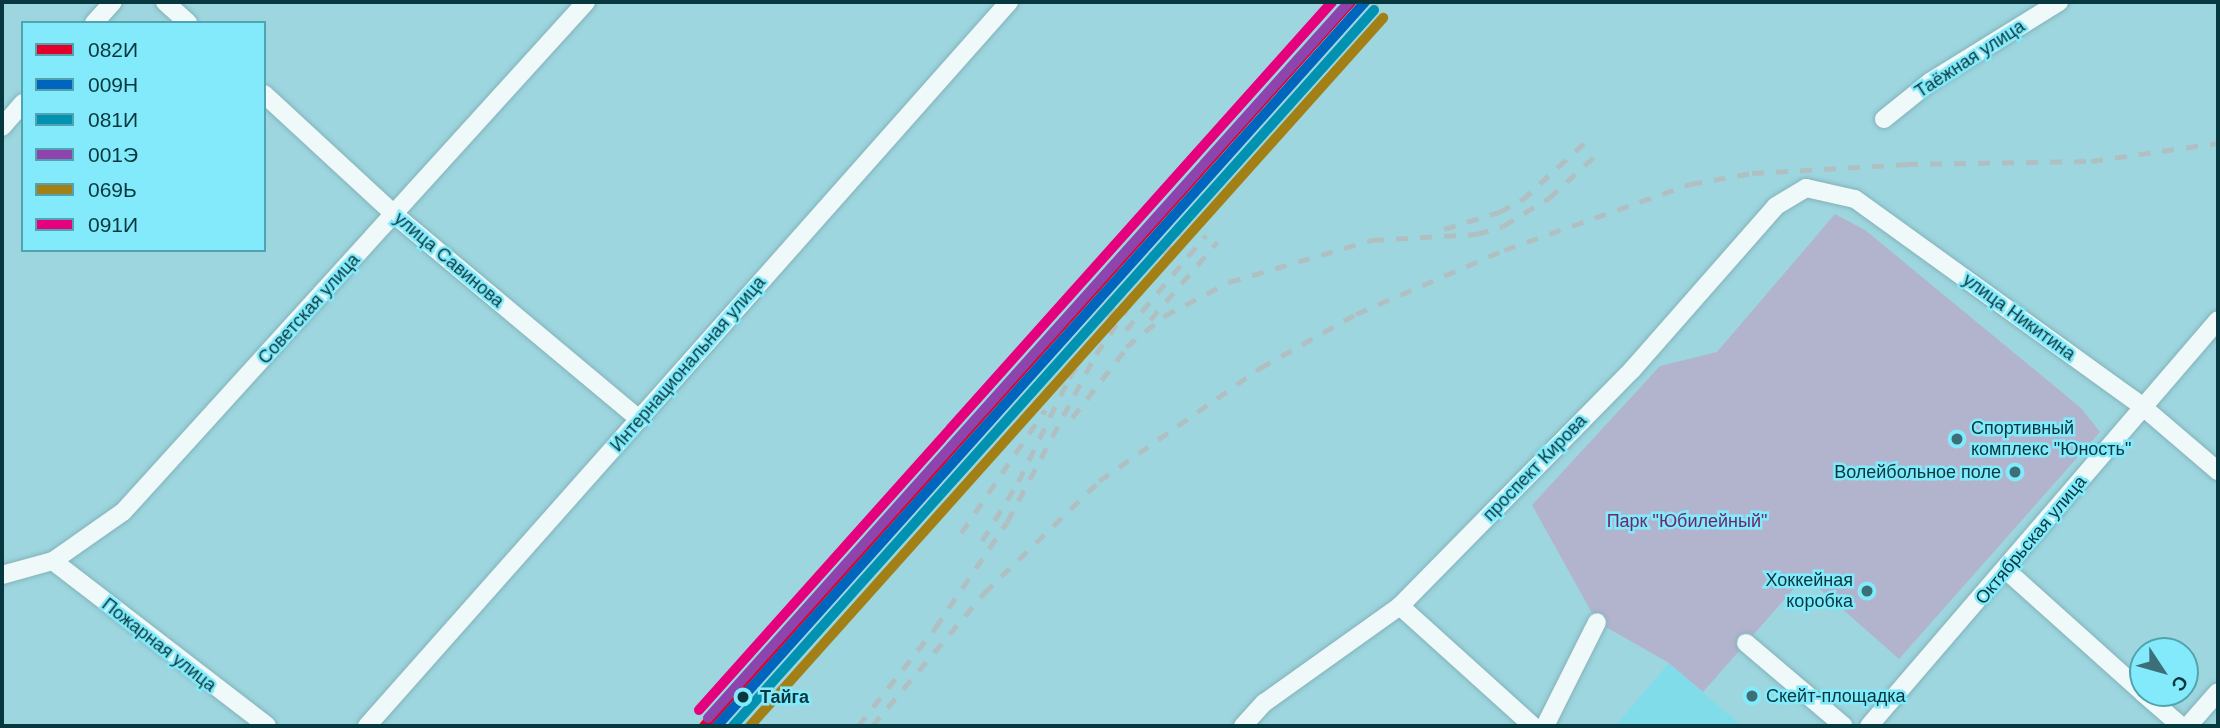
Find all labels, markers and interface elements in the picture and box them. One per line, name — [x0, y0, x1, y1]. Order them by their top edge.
street label: Таёжная улица — [1911, 16, 2029, 102]
legend — [21, 21, 266, 252]
text: 082И — [88, 38, 138, 61]
text: 009Н — [88, 73, 138, 96]
text: 081И — [88, 108, 138, 131]
text: 001Э — [88, 143, 138, 166]
text: 069Ь — [88, 178, 137, 201]
street label: улица Савинова — [390, 208, 508, 312]
text: 091И — [88, 213, 138, 236]
street label: Советская улица — [254, 249, 364, 369]
street label: улица Никитина — [1959, 269, 2079, 365]
street label: Интернациональная улица — [606, 272, 770, 456]
street label: проспект Кирова — [1479, 410, 1591, 526]
place label: Спортивный комплекс "Юность" — [1971, 418, 2131, 460]
marker: Спортивный комплекс "Юность" — [1949, 431, 1965, 447]
place label: Волейбольное поле — [1834, 461, 2001, 483]
marker: Волейбольное поле — [2007, 464, 2023, 480]
street label: Октябрьская улица — [1971, 471, 2091, 609]
park label: Парк "Юбилейный" — [1607, 510, 1767, 532]
place label: Хоккейная коробка — [1765, 570, 1853, 612]
marker: Хоккейная коробка — [1859, 583, 1875, 599]
street label: Пожарная улица — [98, 594, 220, 696]
north arrow — [2129, 637, 2199, 707]
text: С — [2167, 672, 2192, 695]
place label: Скейт-площадка — [1766, 685, 1905, 707]
marker: Тайга — [732, 686, 754, 708]
place label: Тайга — [760, 686, 809, 708]
marker: Скейт-площадка — [1744, 688, 1760, 704]

